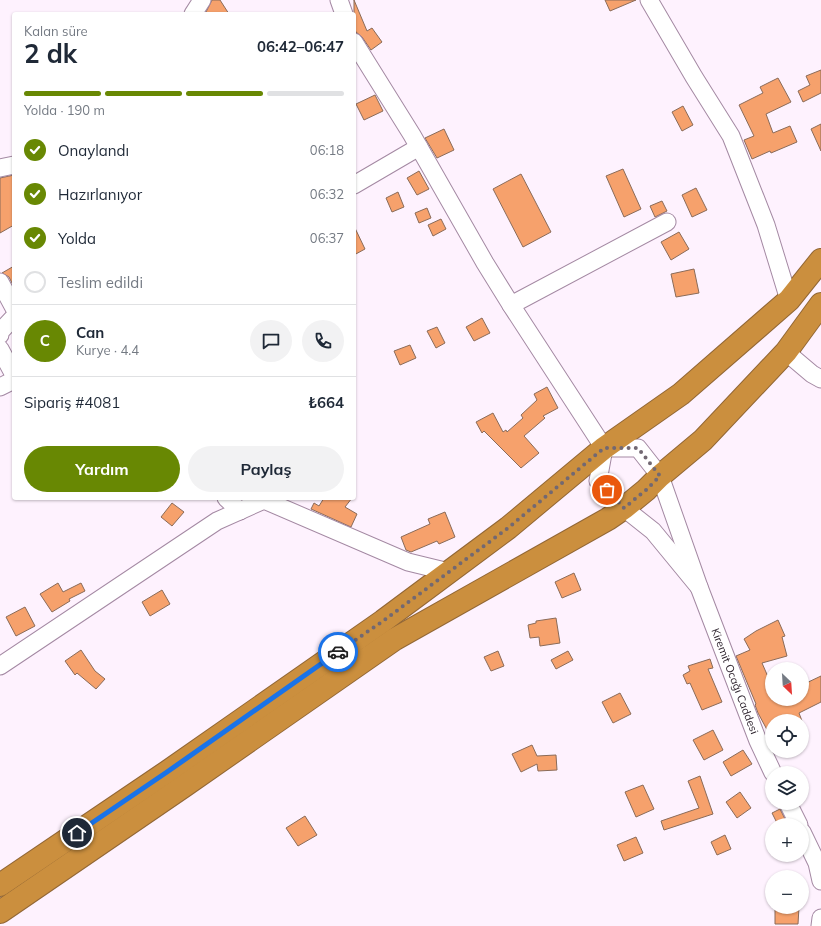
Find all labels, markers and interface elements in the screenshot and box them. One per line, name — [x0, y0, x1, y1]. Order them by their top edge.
text: Kalan süre — [24, 23, 88, 39]
text: 2 dk — [24, 37, 77, 70]
text: 06:42–06:47 — [257, 37, 344, 56]
text: Yolda · 190 m — [24, 102, 105, 118]
icon: check — [24, 139, 46, 161]
text: Onaylandı — [58, 141, 129, 160]
text: 06:18 — [310, 142, 344, 158]
icon: check — [24, 183, 46, 205]
text: Hazırlanıyor — [58, 185, 142, 204]
text: 06:32 — [310, 186, 344, 202]
icon: check — [24, 227, 46, 249]
text: Yolda — [58, 229, 96, 248]
text: 06:37 — [310, 230, 344, 246]
text: Teslim edildi — [58, 273, 143, 292]
button: chat — [250, 320, 292, 362]
button: phone — [302, 320, 344, 362]
text: Can — [76, 323, 104, 342]
text: C — [40, 331, 50, 350]
text: Kurye · 4.4 — [76, 342, 139, 358]
text: Sipariş #4081 — [24, 393, 120, 412]
text: ₺664 — [308, 393, 344, 412]
button: Yardım — [24, 446, 180, 492]
button: Paylaş — [188, 446, 344, 492]
pin — [590, 473, 624, 507]
icon: bag — [596, 479, 618, 501]
street label: Kiremit Ocağı Caddesi — [708, 626, 762, 736]
courier — [318, 632, 358, 672]
icon: car — [327, 641, 349, 663]
north arrow — [765, 662, 809, 706]
map controls — [765, 662, 809, 914]
button: locate — [765, 714, 809, 758]
button: layers — [765, 766, 809, 810]
pin — [60, 816, 94, 850]
button: + — [765, 818, 809, 862]
icon: home — [66, 822, 88, 844]
button: − — [765, 870, 809, 914]

